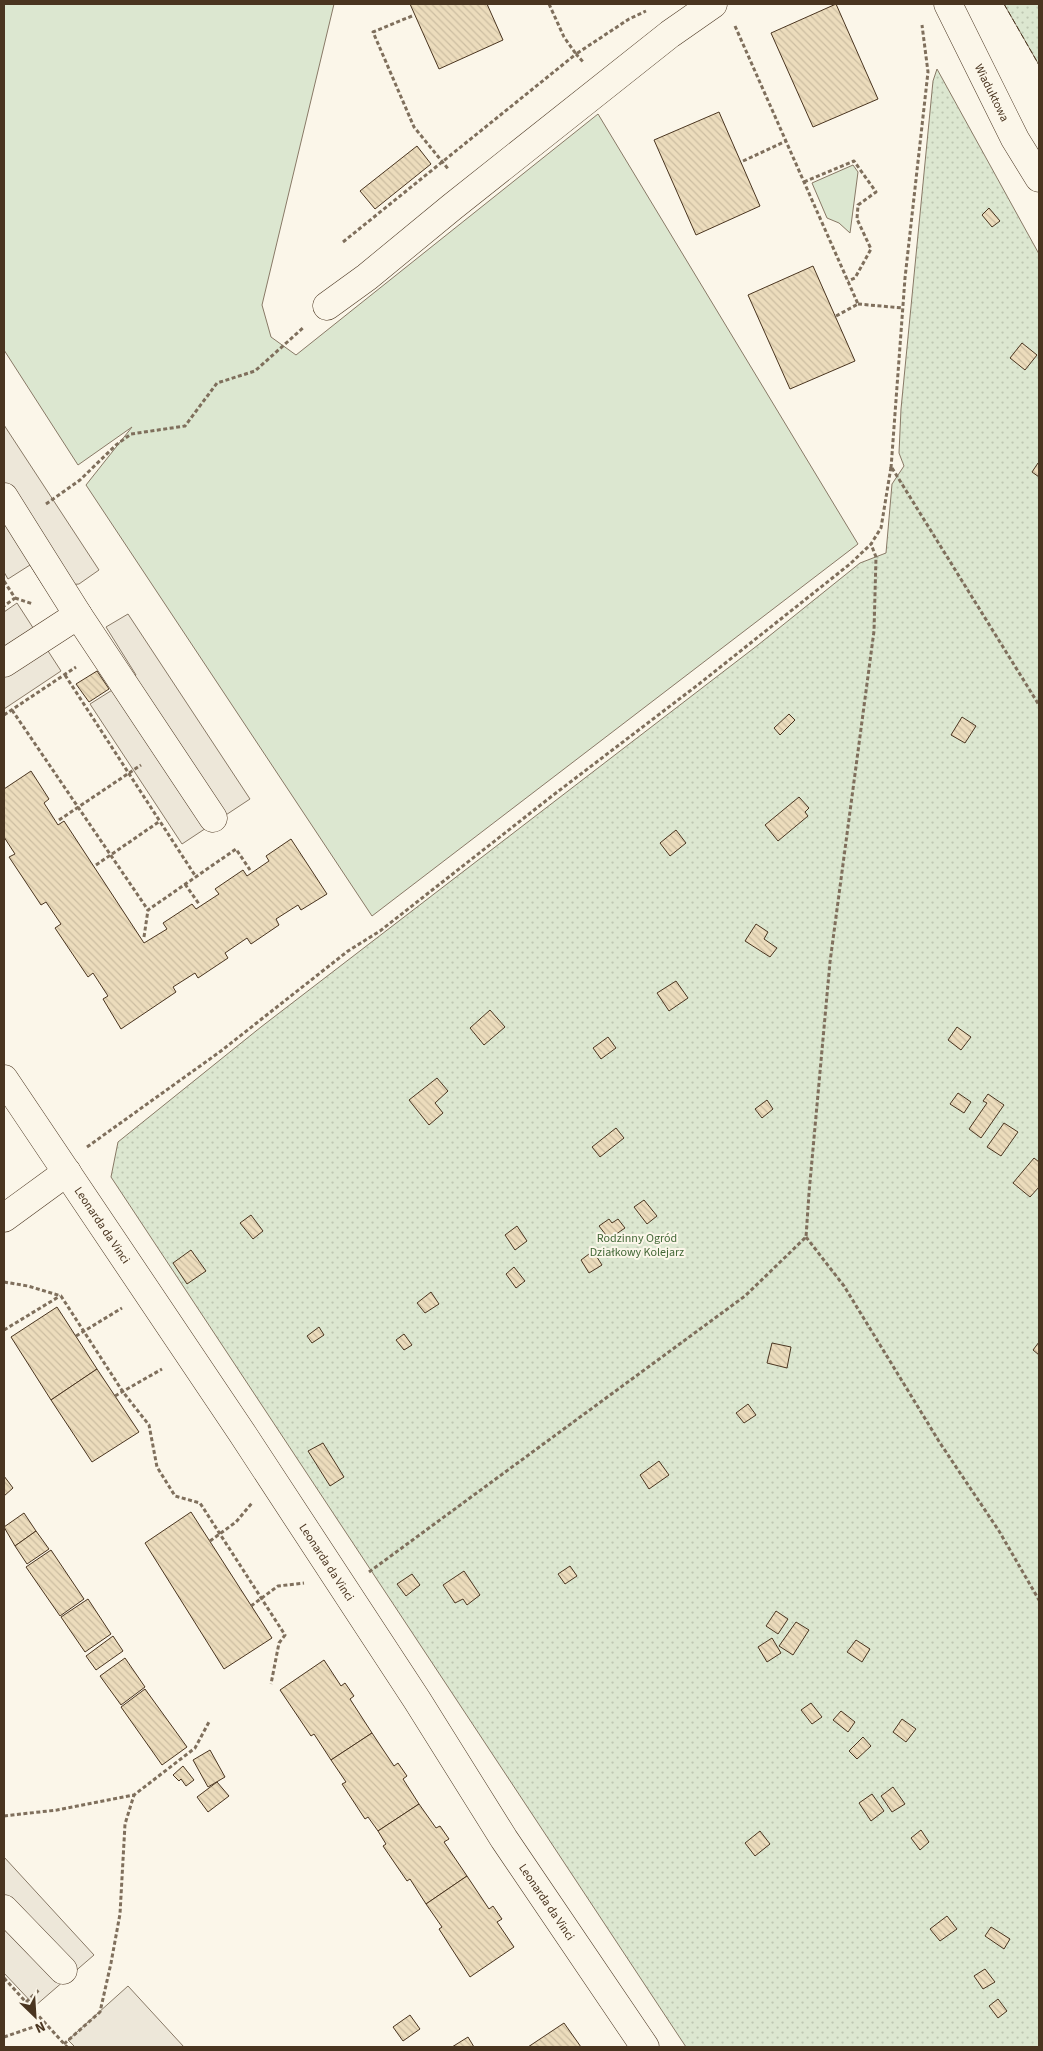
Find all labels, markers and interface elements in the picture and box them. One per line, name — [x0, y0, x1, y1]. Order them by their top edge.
street label: Wiaduktowa — [970, 61, 1013, 125]
street label: Leonarda da Vinci — [70, 1184, 134, 1267]
park label: Rodzinny Ogród Działkowy Kolejarz — [590, 1230, 684, 1261]
street label: Leonarda da Vinci — [295, 1520, 358, 1604]
street label: Leonarda da Vinci — [514, 1861, 578, 1944]
north arrow — [10, 1991, 60, 2041]
text: N — [32, 2016, 49, 2038]

